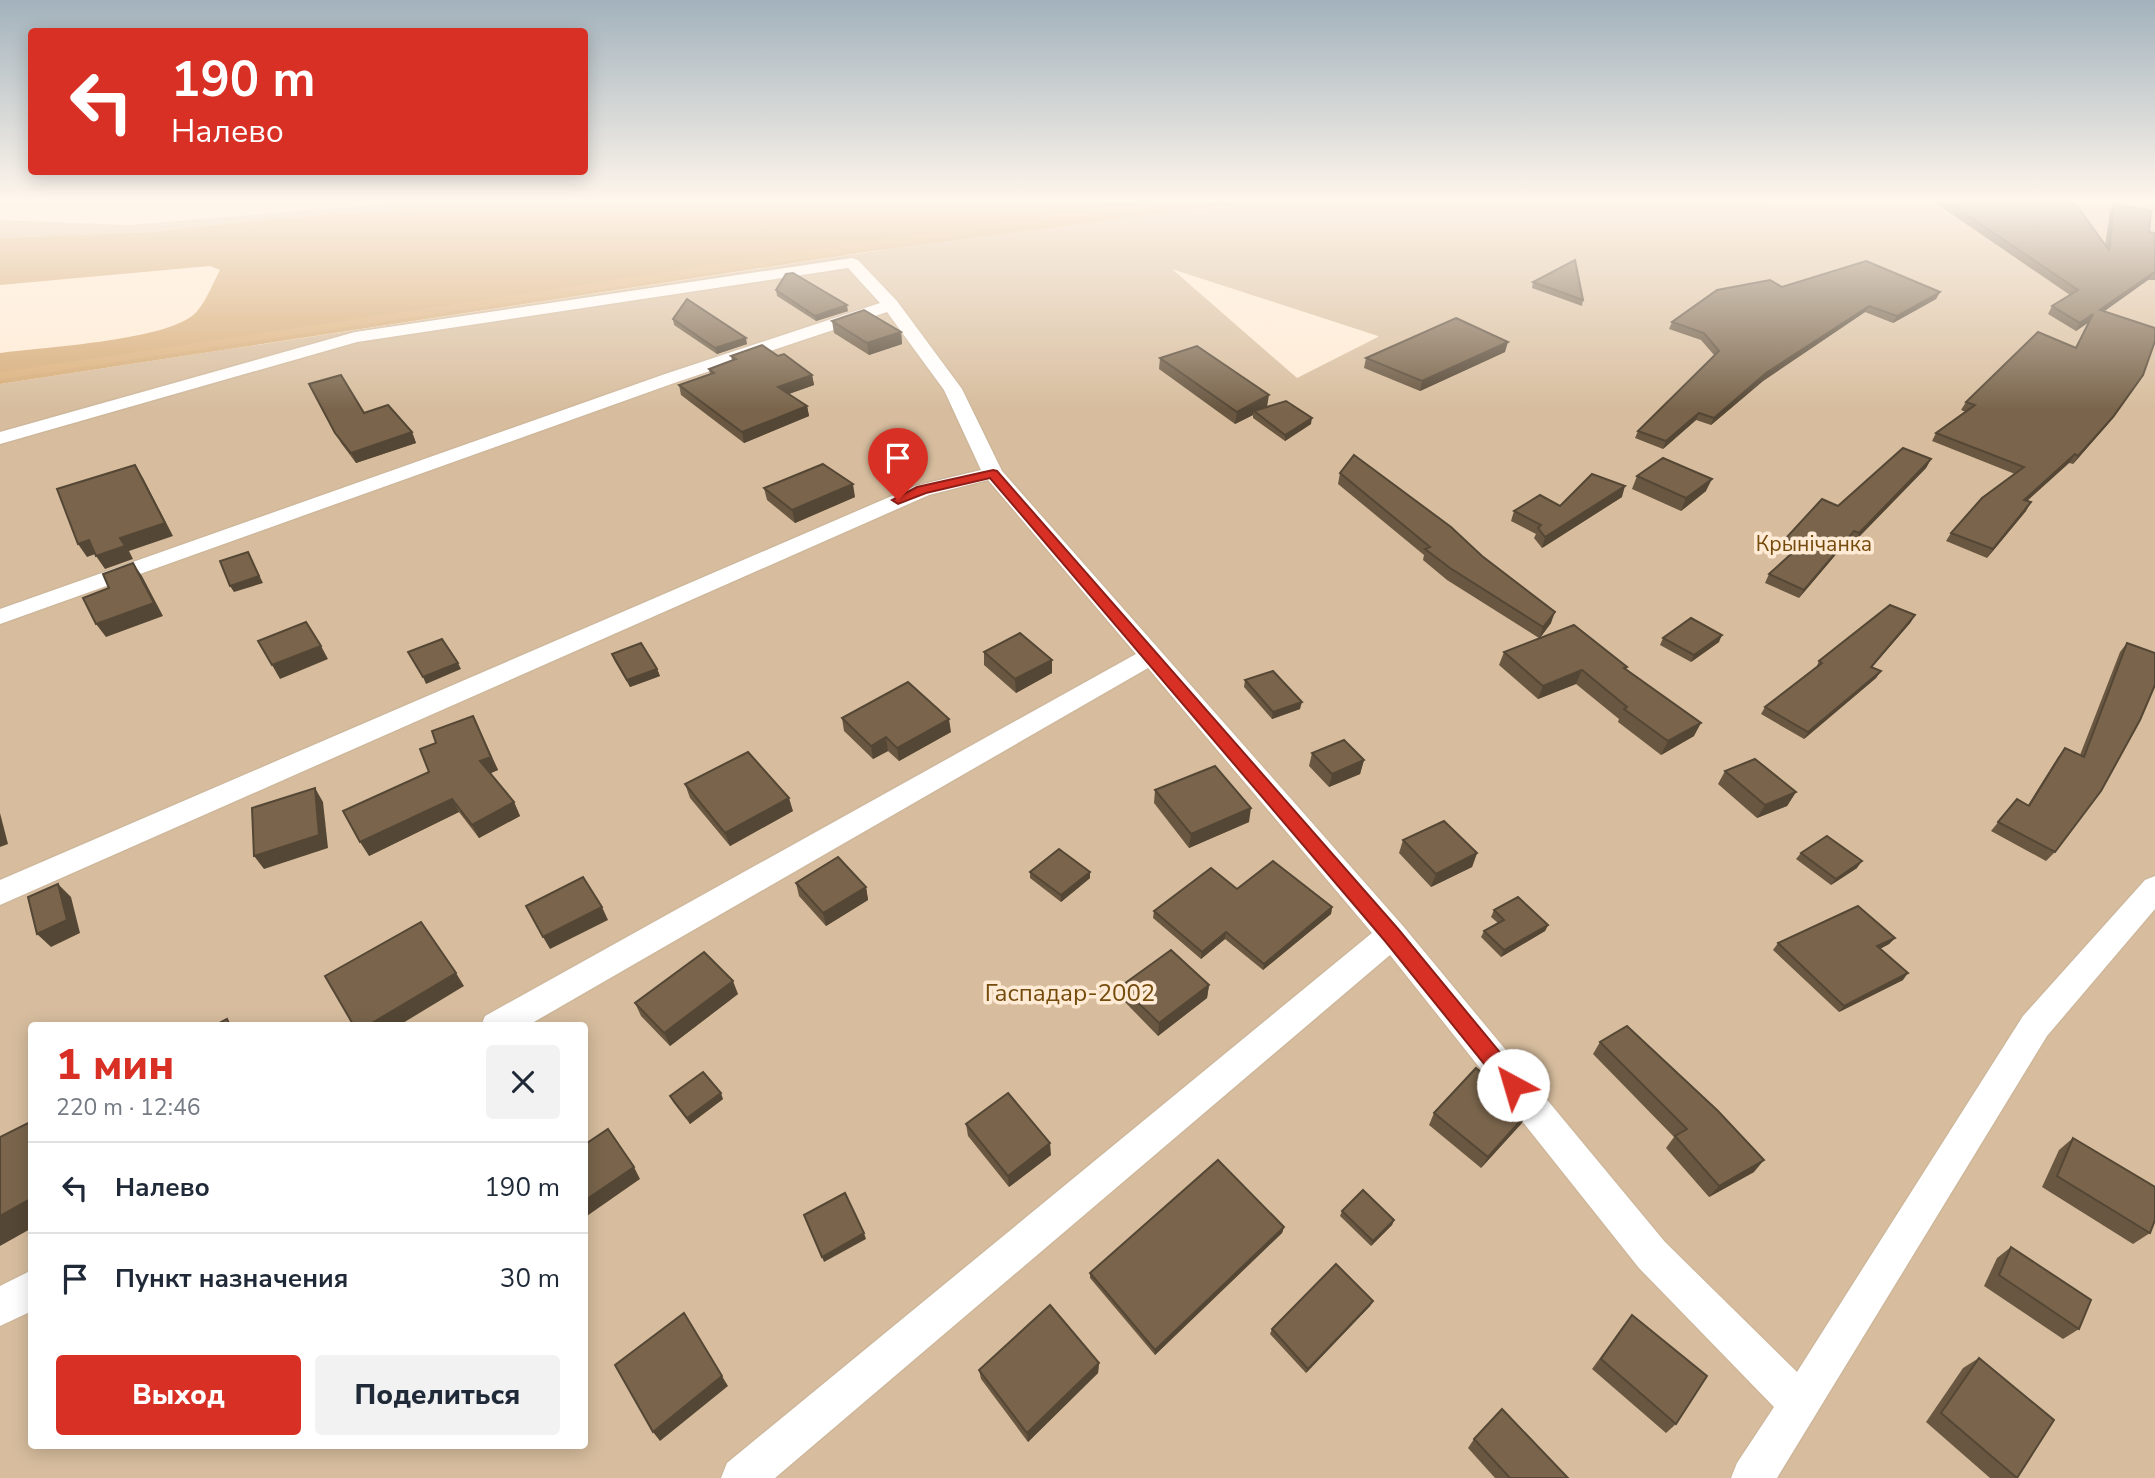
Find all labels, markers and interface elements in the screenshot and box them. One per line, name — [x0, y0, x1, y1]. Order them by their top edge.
text: 190 m — [171, 46, 315, 113]
icon: left — [56, 56, 147, 147]
text: Налево — [171, 110, 284, 153]
pin — [868, 428, 928, 500]
icon: arrive — [879, 439, 917, 477]
park label: Крынічанка — [1756, 530, 1872, 558]
park label: Гаспадар-2002 — [985, 977, 1155, 1009]
text: 1 мин — [56, 1037, 174, 1094]
button: close — [486, 1045, 560, 1119]
position arrow — [1476, 1048, 1550, 1122]
text: 220 m · 12:46 — [56, 1092, 201, 1123]
icon: left — [56, 1169, 94, 1207]
text: Налево — [115, 1170, 210, 1205]
text: 190 m — [484, 1170, 560, 1205]
icon: arrive — [56, 1260, 94, 1298]
text: Пункт назначения — [115, 1261, 348, 1296]
text: 30 m — [500, 1261, 560, 1296]
button: Выход — [56, 1355, 301, 1435]
button: Поделиться — [315, 1355, 560, 1435]

